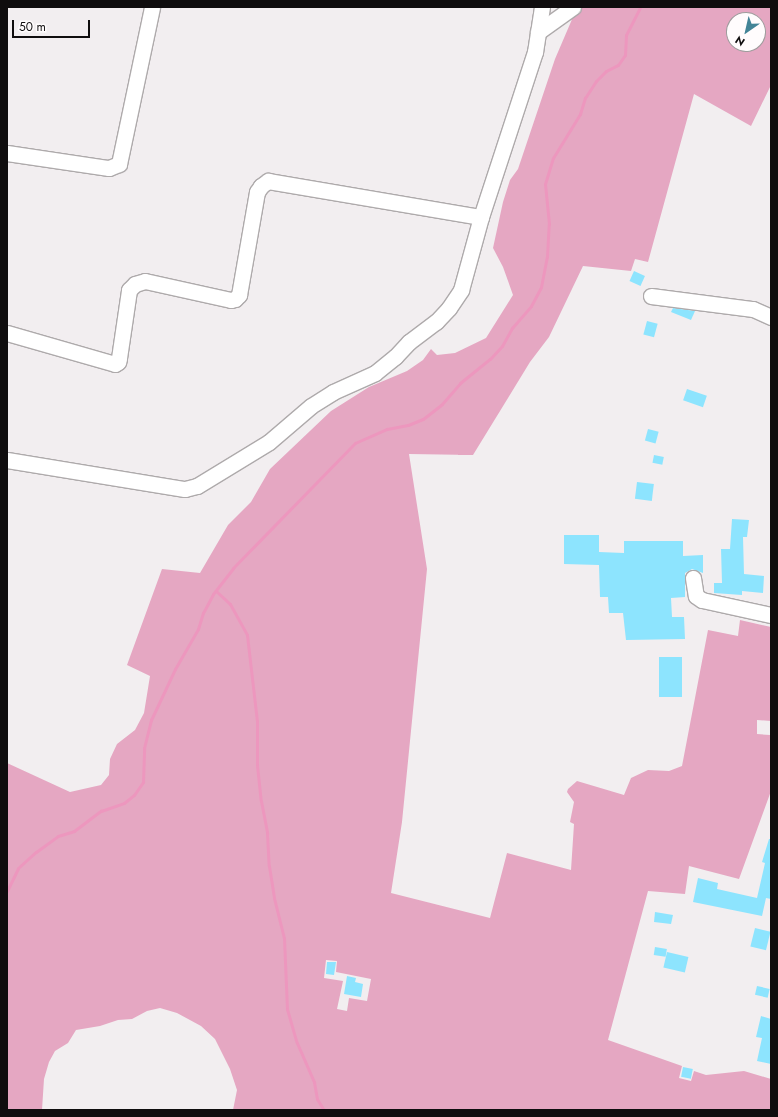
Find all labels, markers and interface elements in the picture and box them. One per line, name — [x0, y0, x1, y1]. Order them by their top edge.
scale bar — [14, 12, 92, 38]
north arrow — [726, 12, 766, 52]
text: 50 m — [19, 18, 46, 36]
text: N — [732, 32, 748, 50]

